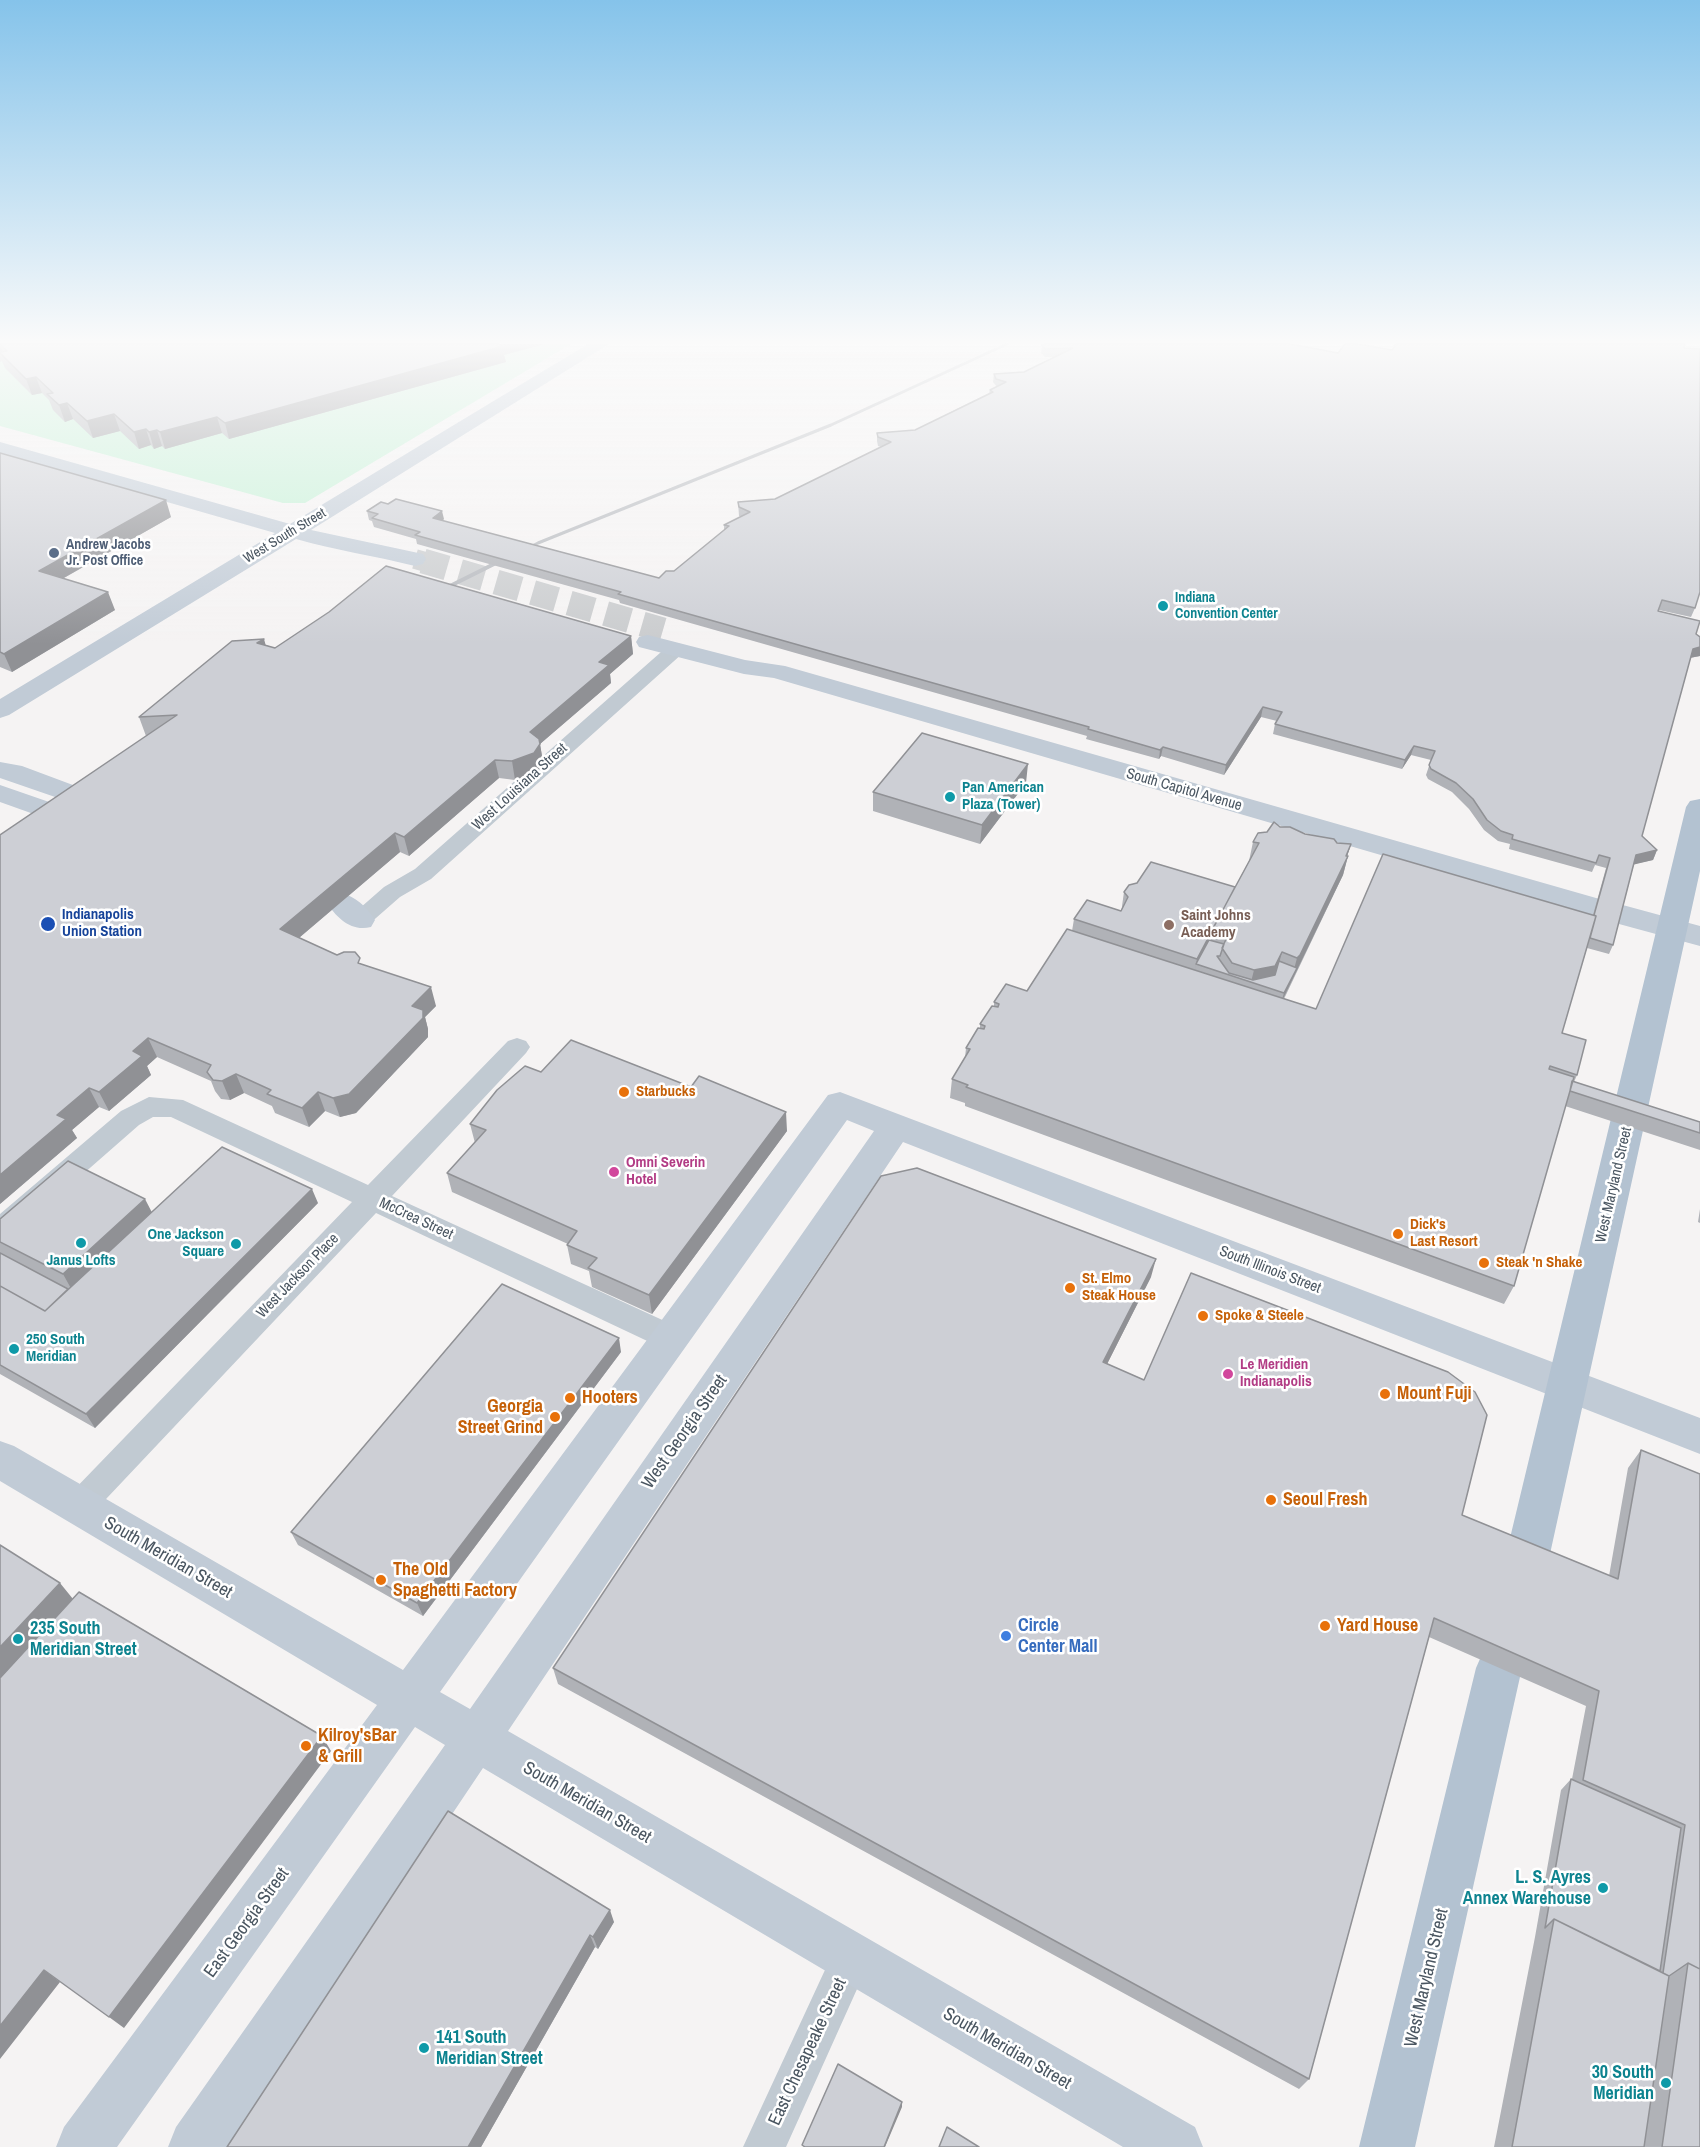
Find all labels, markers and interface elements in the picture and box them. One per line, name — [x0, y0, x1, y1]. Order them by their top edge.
street label: West South Street — [241, 505, 329, 567]
place label: Andrew Jacobs Jr. Post Office — [66, 537, 151, 570]
marker: Andrew Jacobs Jr. Post Office — [47, 546, 61, 560]
place label: Indiana Convention Center — [1175, 590, 1278, 622]
marker: Indiana Convention Center — [1156, 599, 1170, 613]
street label: West Louisiana Street — [469, 740, 571, 834]
street label: South Capitol Avenue — [1124, 765, 1244, 815]
place label: Pan American Plaza (Tower) — [962, 779, 1044, 814]
marker: Pan American Plaza (Tower) — [943, 790, 957, 804]
place label: Indianapolis Union Station — [62, 906, 142, 941]
place label: Saint Johns Academy — [1181, 907, 1251, 942]
marker: Indianapolis Union Station — [39, 915, 57, 933]
marker: Saint Johns Academy — [1162, 918, 1176, 932]
place label: Starbucks — [636, 1083, 695, 1101]
marker: Starbucks — [617, 1085, 631, 1099]
street label: West Maryland Street — [1592, 1125, 1636, 1245]
place label: Omni Severin Hotel — [626, 1154, 705, 1189]
marker: Omni Severin Hotel — [607, 1165, 621, 1179]
street label: McCrea Street — [376, 1194, 456, 1244]
place label: Dick's Last Resort — [1410, 1216, 1478, 1251]
place label: One Jackson Square — [147, 1226, 224, 1261]
marker: Dick's Last Resort — [1391, 1227, 1405, 1241]
street label: West Jackson Place — [253, 1230, 343, 1322]
marker: Janus Lofts — [74, 1236, 88, 1250]
marker: One Jackson Square — [229, 1237, 243, 1251]
street label: South Illinois Street — [1217, 1242, 1323, 1298]
place label: Janus Lofts — [46, 1252, 116, 1270]
place label: Steak 'n Shake — [1496, 1254, 1582, 1272]
marker: Steak 'n Shake — [1477, 1256, 1491, 1270]
place label: St. Elmo Steak House — [1082, 1270, 1156, 1305]
marker: St. Elmo Steak House — [1063, 1281, 1077, 1295]
place label: Spoke & Steele — [1215, 1307, 1304, 1325]
marker: Spoke & Steele — [1196, 1309, 1210, 1323]
place label: 250 South Meridian — [26, 1331, 85, 1366]
marker: 250 South Meridian — [7, 1342, 21, 1356]
place label: Le Meridien Indianapolis — [1240, 1356, 1312, 1391]
marker: Le Meridien Indianapolis — [1221, 1367, 1235, 1381]
street label: West Georgia Street — [638, 1371, 732, 1493]
place label: Mount Fuji — [1397, 1383, 1472, 1405]
place label: Hooters — [582, 1387, 638, 1409]
marker: Mount Fuji — [1378, 1387, 1392, 1401]
marker: Hooters — [563, 1391, 577, 1405]
place label: Georgia Street Grind — [458, 1396, 543, 1438]
marker: Georgia Street Grind — [548, 1410, 562, 1424]
place label: Seoul Fresh — [1283, 1489, 1367, 1511]
marker: Seoul Fresh — [1264, 1493, 1278, 1507]
street label: South Meridian Street — [100, 1513, 236, 1603]
place label: The Old Spaghetti Factory — [393, 1559, 517, 1602]
marker: The Old Spaghetti Factory — [374, 1573, 388, 1587]
place label: Circle Center Mall — [1018, 1615, 1098, 1658]
place label: Yard House — [1337, 1615, 1418, 1637]
place label: 235 South Meridian Street — [30, 1618, 137, 1660]
marker: Yard House — [1318, 1619, 1332, 1633]
marker: Circle Center Mall — [999, 1629, 1013, 1643]
marker: 235 South Meridian Street — [11, 1632, 25, 1646]
place label: Kilroy'sBar & Grill — [318, 1725, 396, 1768]
marker: Kilroy'sBar & Grill — [299, 1739, 313, 1753]
street label: South Meridian Street — [519, 1758, 655, 1848]
street label: East Georgia Street — [200, 1864, 294, 1982]
place label: L. S. Ayres Annex Warehouse — [1463, 1867, 1591, 1910]
marker: L. S. Ayres Annex Warehouse — [1596, 1881, 1610, 1895]
street label: West Maryland Street — [1401, 1907, 1453, 2049]
street label: East Chesapeake Street — [764, 1975, 852, 2129]
street label: South Meridian Street — [939, 2004, 1075, 2094]
place label: 141 South Meridian Street — [436, 2027, 543, 2070]
marker: 141 South Meridian Street — [417, 2041, 431, 2055]
place label: 30 South Meridian — [1592, 2062, 1654, 2104]
marker: 30 South Meridian — [1659, 2076, 1673, 2090]

